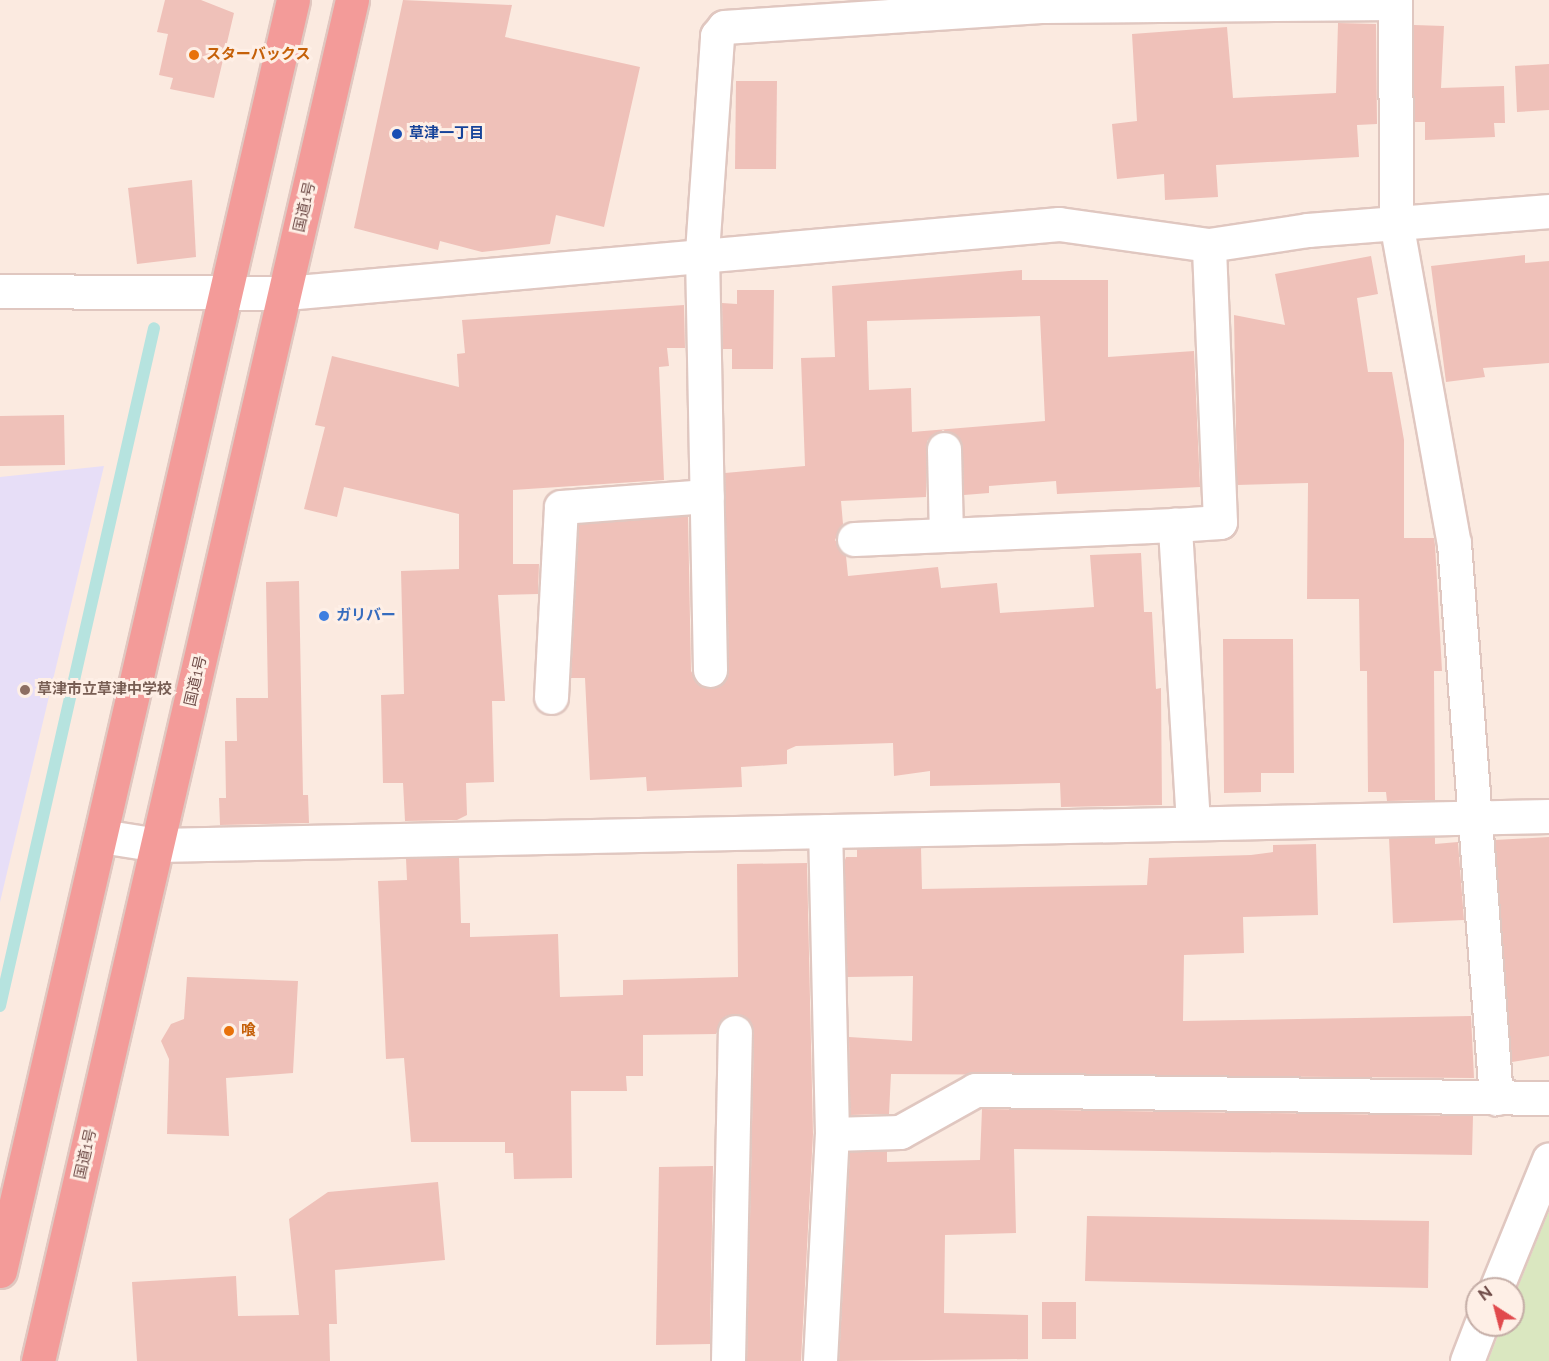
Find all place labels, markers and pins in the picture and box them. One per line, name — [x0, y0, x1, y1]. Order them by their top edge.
place label: スターバックス — [206, 46, 311, 64]
marker: スターバックス — [187, 48, 201, 62]
place label: 草津一丁目 — [409, 125, 484, 143]
marker: 草津一丁目 — [390, 127, 404, 141]
place label: ガリバー — [336, 607, 396, 625]
marker: ガリバー — [317, 609, 331, 623]
place label: 草津市立草津中学校 — [37, 681, 172, 699]
marker: 草津市立草津中学校 — [18, 683, 32, 697]
place label: 喰 — [241, 1022, 256, 1040]
marker: 喰 — [222, 1024, 236, 1038]

